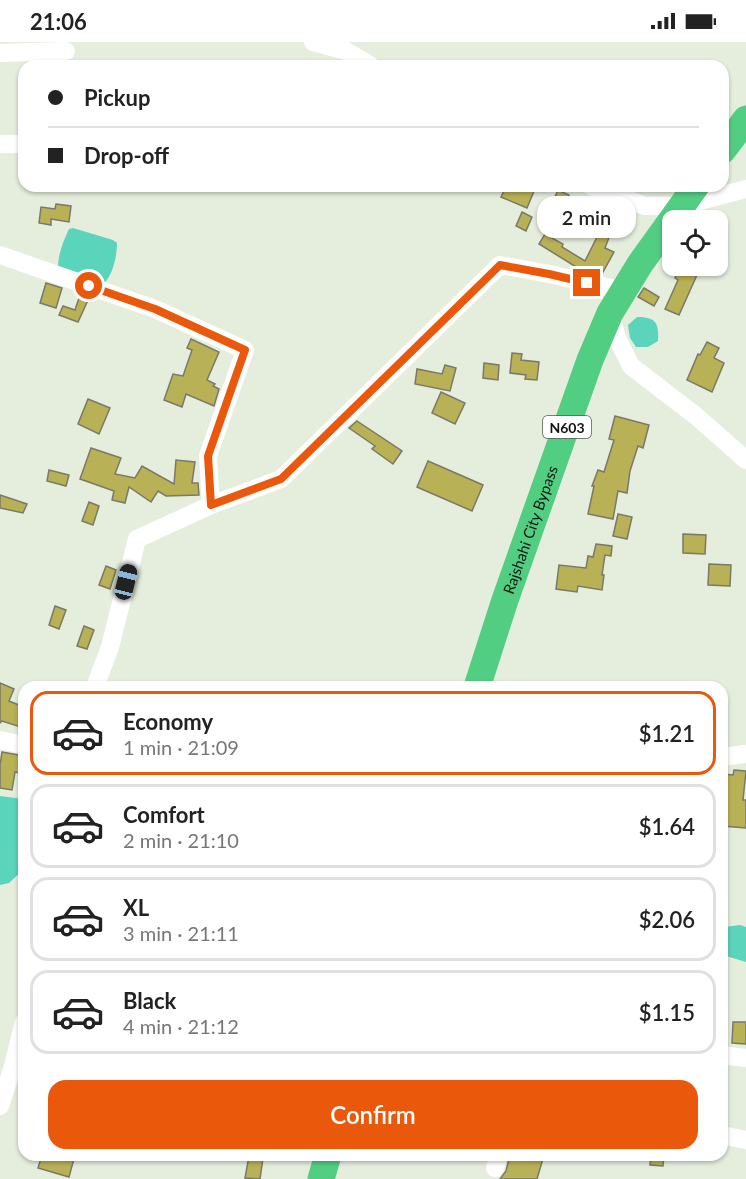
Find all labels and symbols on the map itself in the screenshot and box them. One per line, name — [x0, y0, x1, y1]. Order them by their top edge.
callout: 2 min — [538, 196, 636, 238]
route end — [573, 269, 600, 296]
route start — [75, 272, 102, 299]
road number: N603 — [543, 416, 591, 438]
street label: Rajshahi City Bypass — [499, 463, 561, 596]
car — [113, 562, 139, 602]

